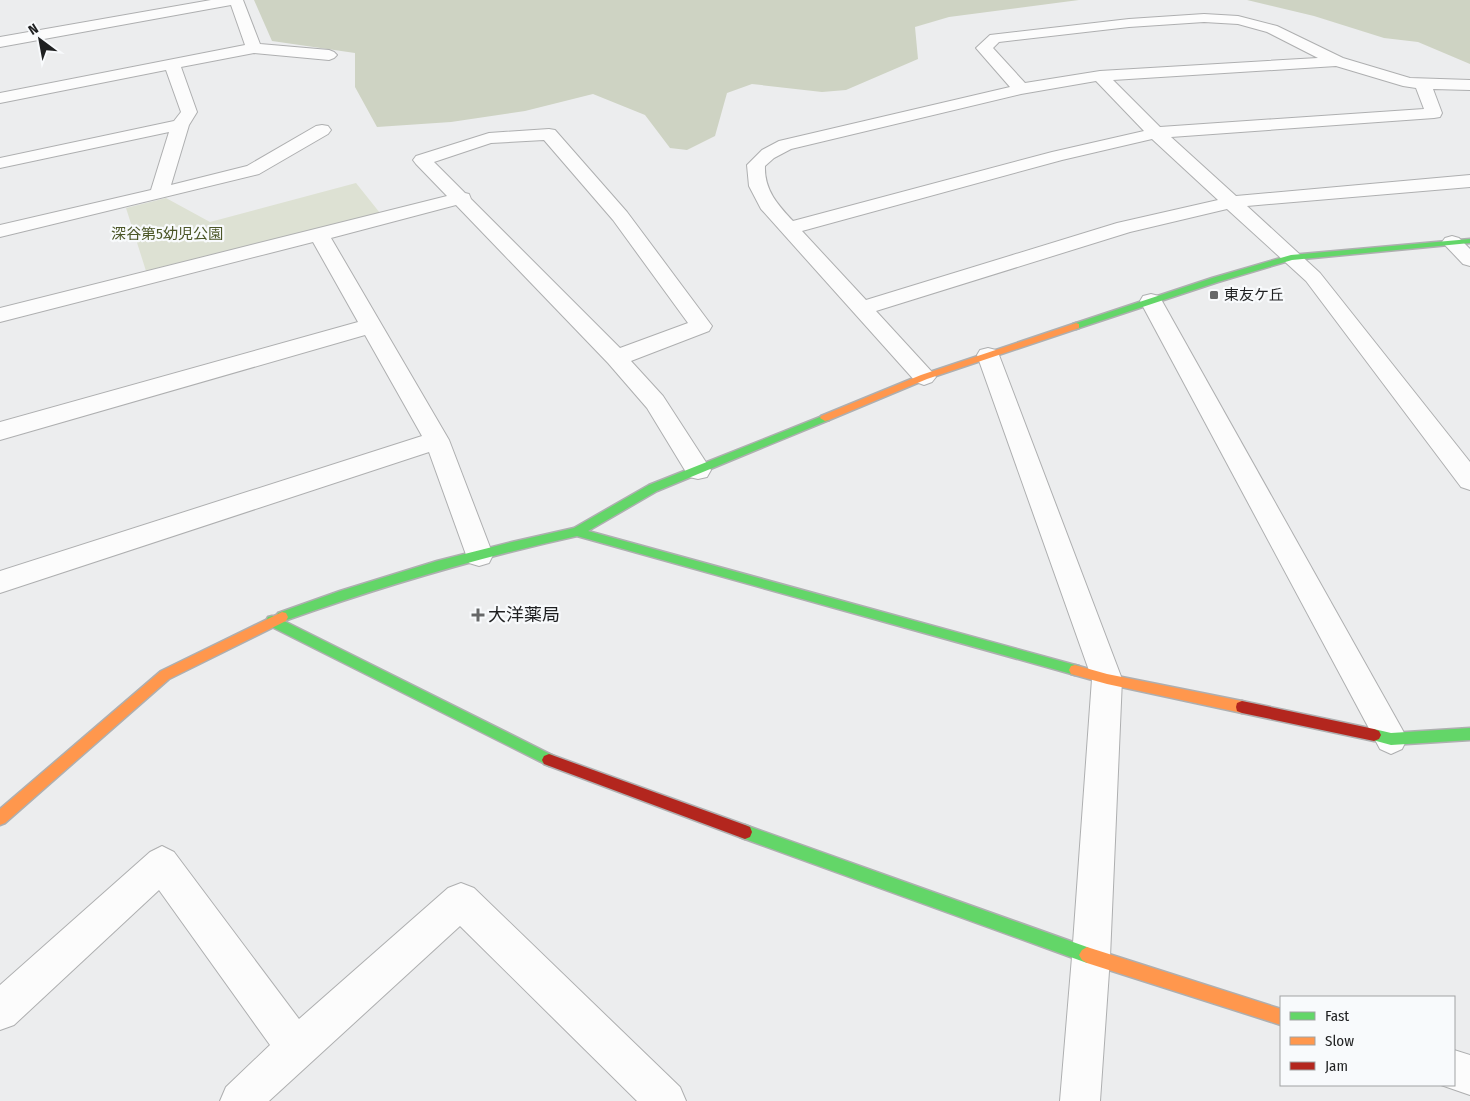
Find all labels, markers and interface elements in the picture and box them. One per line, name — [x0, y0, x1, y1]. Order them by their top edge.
north arrow — [15, 15, 65, 65]
text: N — [25, 20, 41, 39]
park label: 深谷第5幼児公園 — [111, 225, 223, 243]
place label: 東友ケ丘 — [1224, 286, 1284, 304]
marker: 東友ケ丘 — [1208, 289, 1220, 301]
place label: 大洋薬局 — [488, 604, 560, 626]
marker: 大洋薬局 — [472, 609, 484, 621]
legend — [1280, 996, 1455, 1086]
text: Fast — [1325, 1007, 1349, 1025]
text: Slow — [1325, 1032, 1354, 1050]
text: Jam — [1325, 1057, 1348, 1075]

